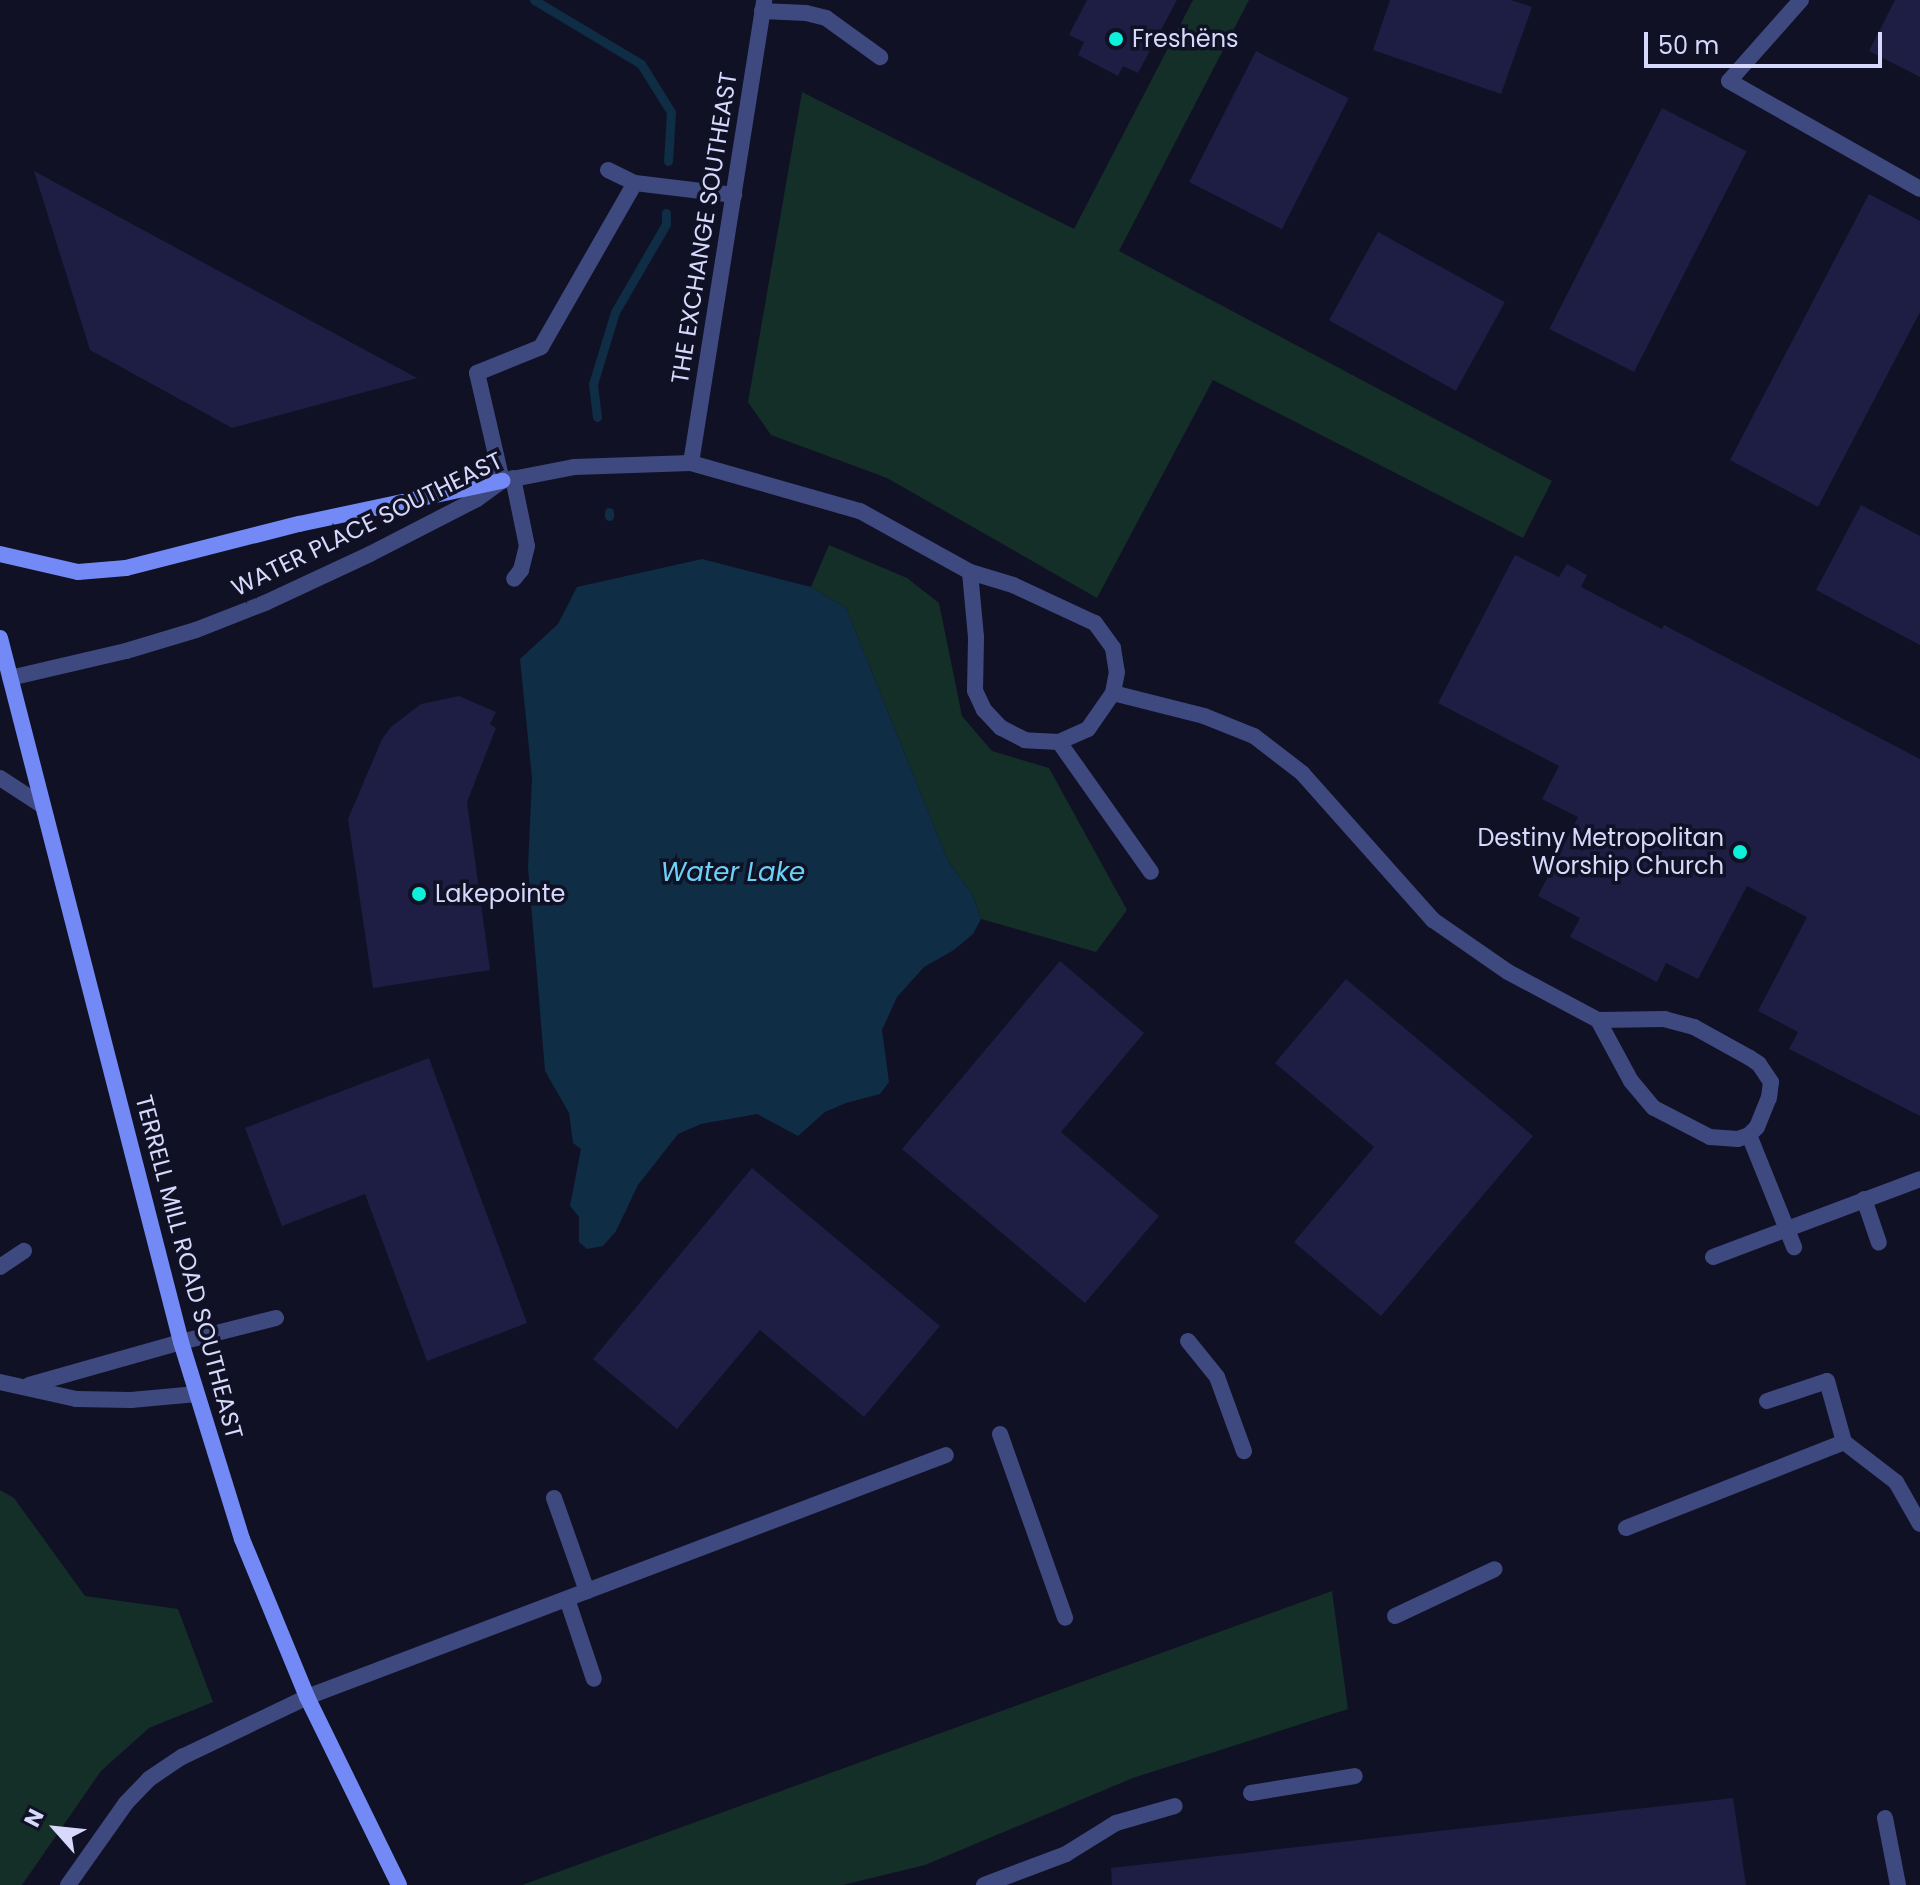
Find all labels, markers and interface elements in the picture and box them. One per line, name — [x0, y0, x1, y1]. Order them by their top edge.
scale bar — [1648, 16, 1886, 66]
place label: Freshëns — [1132, 25, 1239, 53]
text: 50 m — [1658, 29, 1719, 62]
marker: Freshëns — [1107, 30, 1125, 48]
street label: THE EXCHANGE SOUTHEAST — [665, 70, 743, 386]
street label: WATER PLACE SOUTHEAST — [227, 446, 507, 602]
place label: Destiny Metropolitan Worship Church — [1477, 824, 1724, 880]
marker: Destiny Metropolitan Worship Church — [1731, 843, 1749, 861]
water label: Water Lake — [661, 857, 805, 889]
place label: Lakepointe — [435, 880, 565, 908]
marker: Lakepointe — [410, 885, 428, 903]
street label: TERRELL MILL ROAD SOUTHEAST — [129, 1092, 249, 1442]
north arrow — [16, 1789, 96, 1869]
text: N — [17, 1803, 52, 1832]

